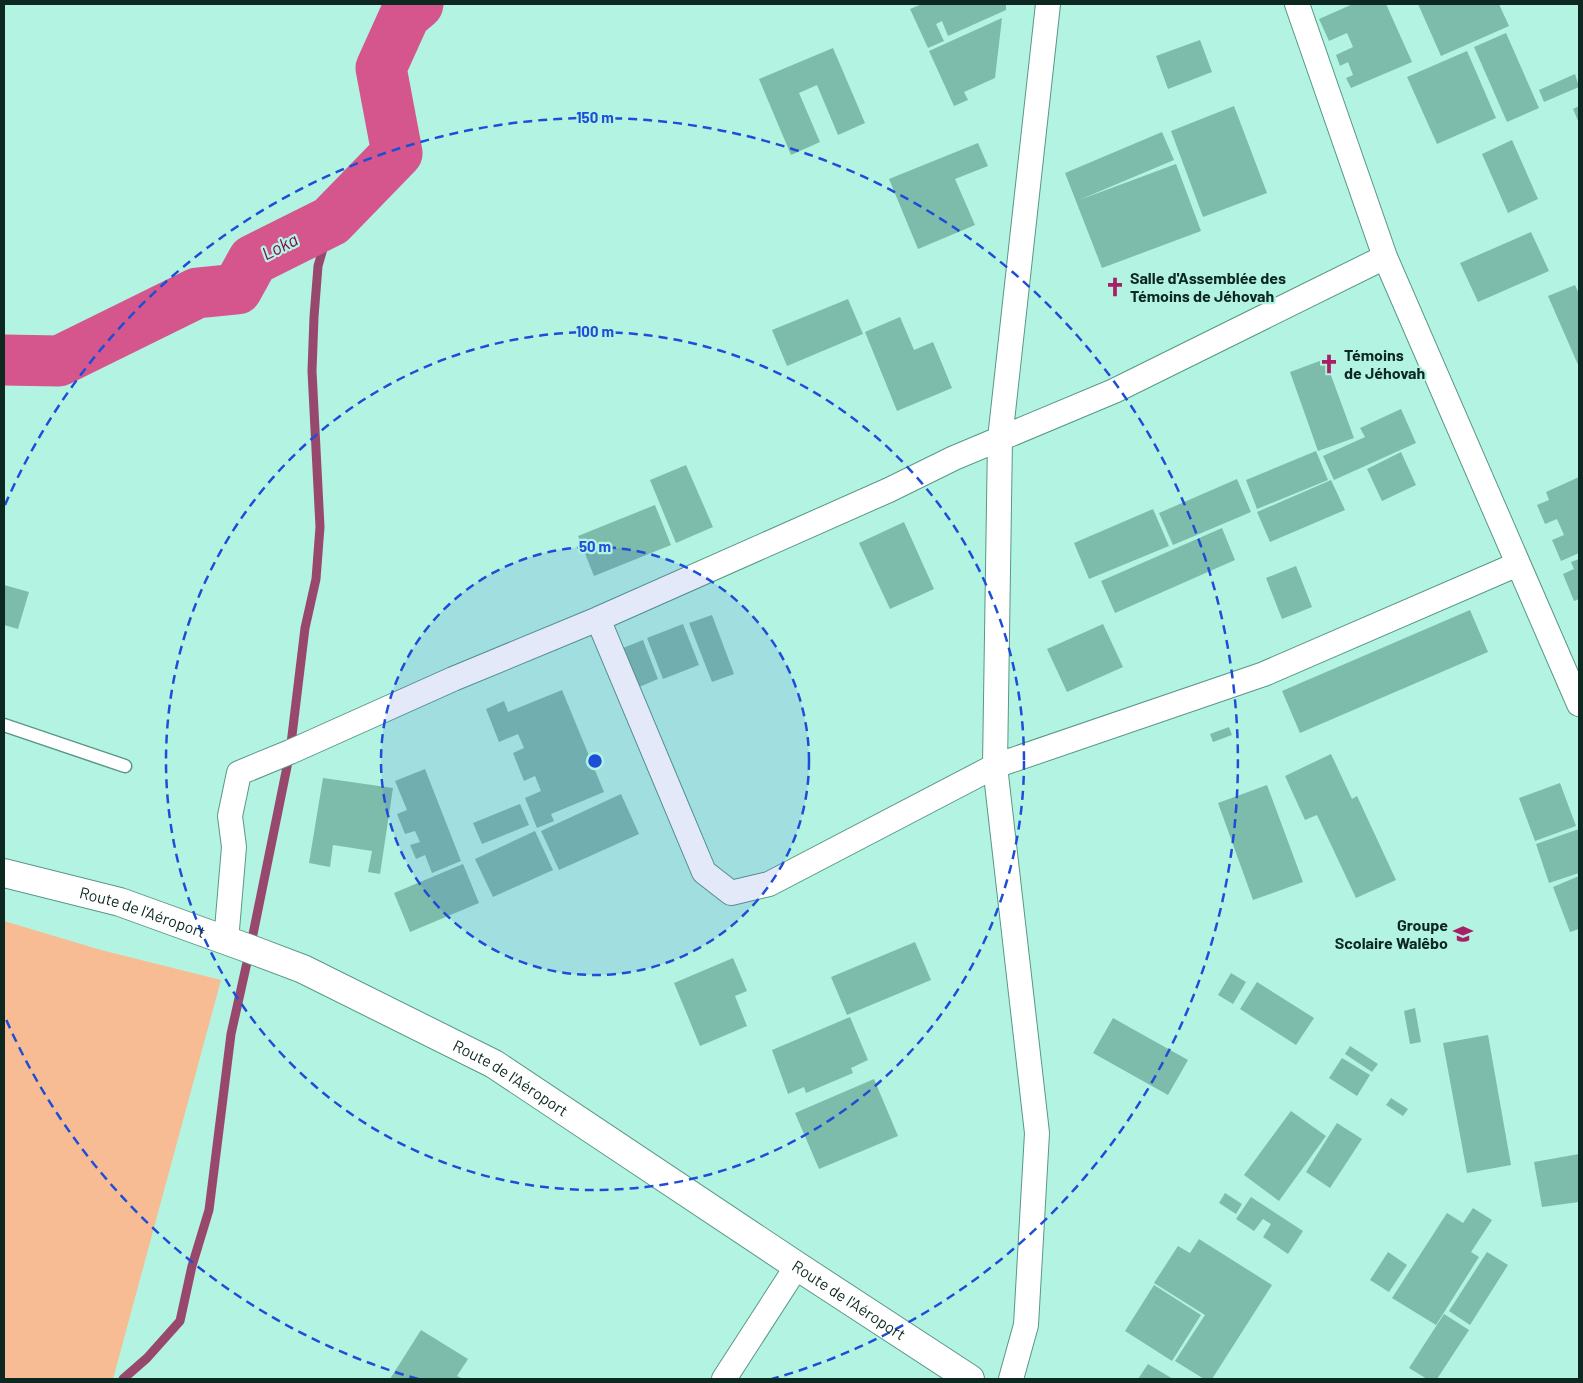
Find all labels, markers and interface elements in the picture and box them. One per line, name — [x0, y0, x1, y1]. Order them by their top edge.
text: 150 m — [576, 108, 614, 126]
water label: Loka — [258, 228, 301, 264]
place label: Salle d'Assemblée des Témoins de Jéhovah — [1130, 268, 1286, 305]
church icon: Salle d'Assemblée des Témoins de Jéhovah — [1104, 276, 1126, 298]
text: 100 m — [576, 322, 614, 340]
place label: Témoins de Jéhovah — [1344, 345, 1425, 382]
church icon: Témoins de Jéhovah — [1318, 353, 1340, 375]
text: 50 m — [579, 537, 611, 555]
centre of rings — [586, 752, 604, 770]
street label: Route de l'Aéroport — [78, 882, 208, 941]
place label: Groupe Scolaire Walêbo — [1335, 915, 1448, 952]
school or university icon: Groupe Scolaire Walêbo — [1452, 923, 1474, 945]
street label: Route de l'Aéroport — [450, 1035, 572, 1120]
street label: Route de l'Aéroport — [789, 1256, 910, 1343]

